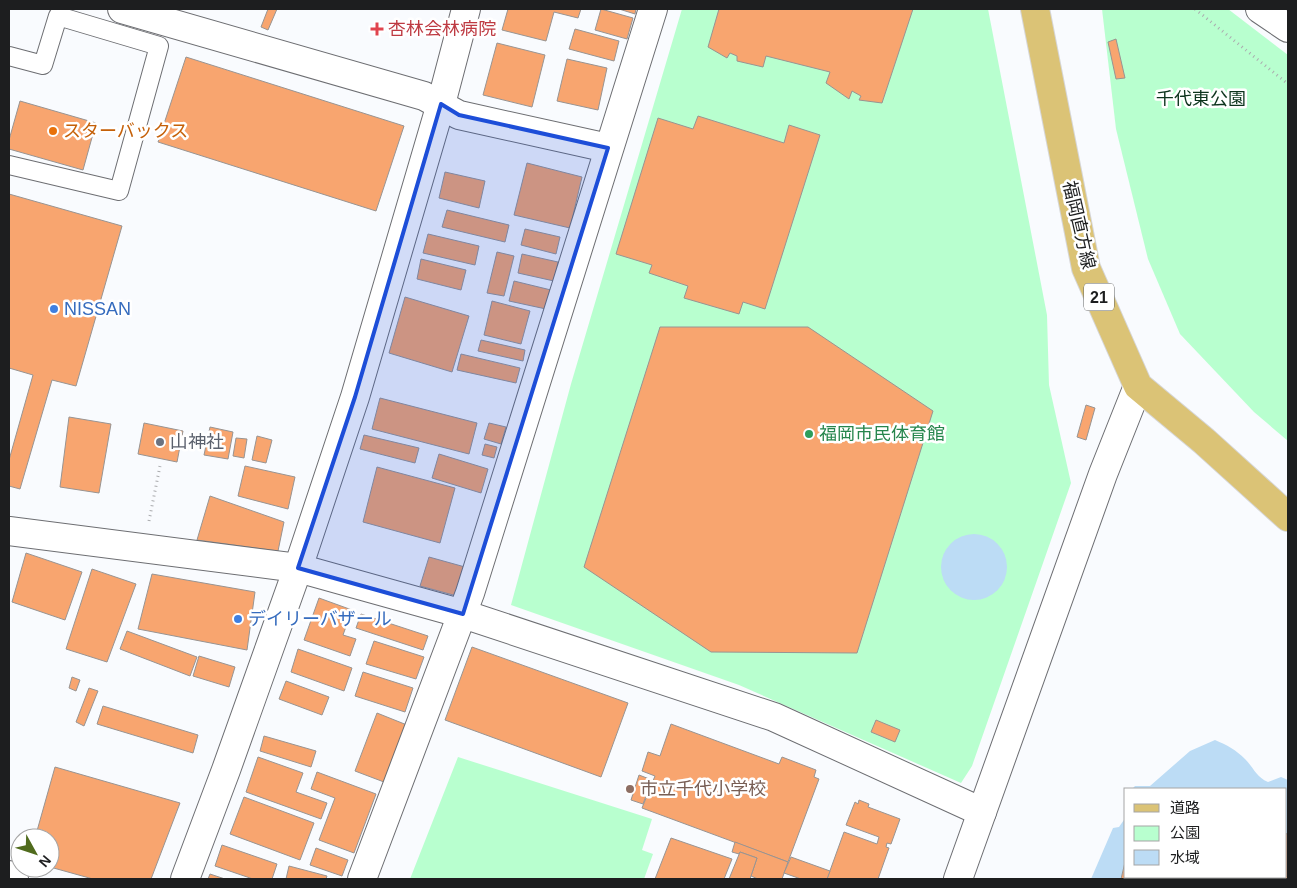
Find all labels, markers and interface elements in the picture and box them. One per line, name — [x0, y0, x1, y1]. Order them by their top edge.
place label: 杏林会林病院 — [388, 19, 496, 39]
marker: 杏林会林病院 — [370, 22, 384, 36]
park label: 千代東公園 — [1156, 89, 1246, 109]
place label: スターバックス — [63, 121, 188, 141]
marker: スターバックス — [47, 125, 59, 137]
street label: 福岡直方線 — [1059, 179, 1099, 271]
road number: 21 — [1084, 284, 1114, 310]
place label: NISSAN — [64, 299, 131, 319]
marker: NISSAN — [48, 303, 60, 315]
place label: 福岡市民体育館 — [819, 424, 945, 444]
marker: 福岡市民体育館 — [803, 428, 815, 440]
place label: 山神社 — [170, 432, 224, 452]
marker: 山神社 — [154, 436, 166, 448]
place label: デイリーバザール — [248, 609, 392, 629]
marker: デイリーバザール — [232, 613, 244, 625]
place label: 市立千代小学校 — [640, 779, 766, 799]
marker: 市立千代小学校 — [624, 783, 636, 795]
legend — [1124, 788, 1287, 878]
text: 道路 — [1170, 799, 1200, 816]
text: 公園 — [1170, 824, 1200, 841]
north arrow — [10, 828, 60, 878]
text: 水域 — [1170, 849, 1200, 866]
text: N — [36, 852, 54, 870]

